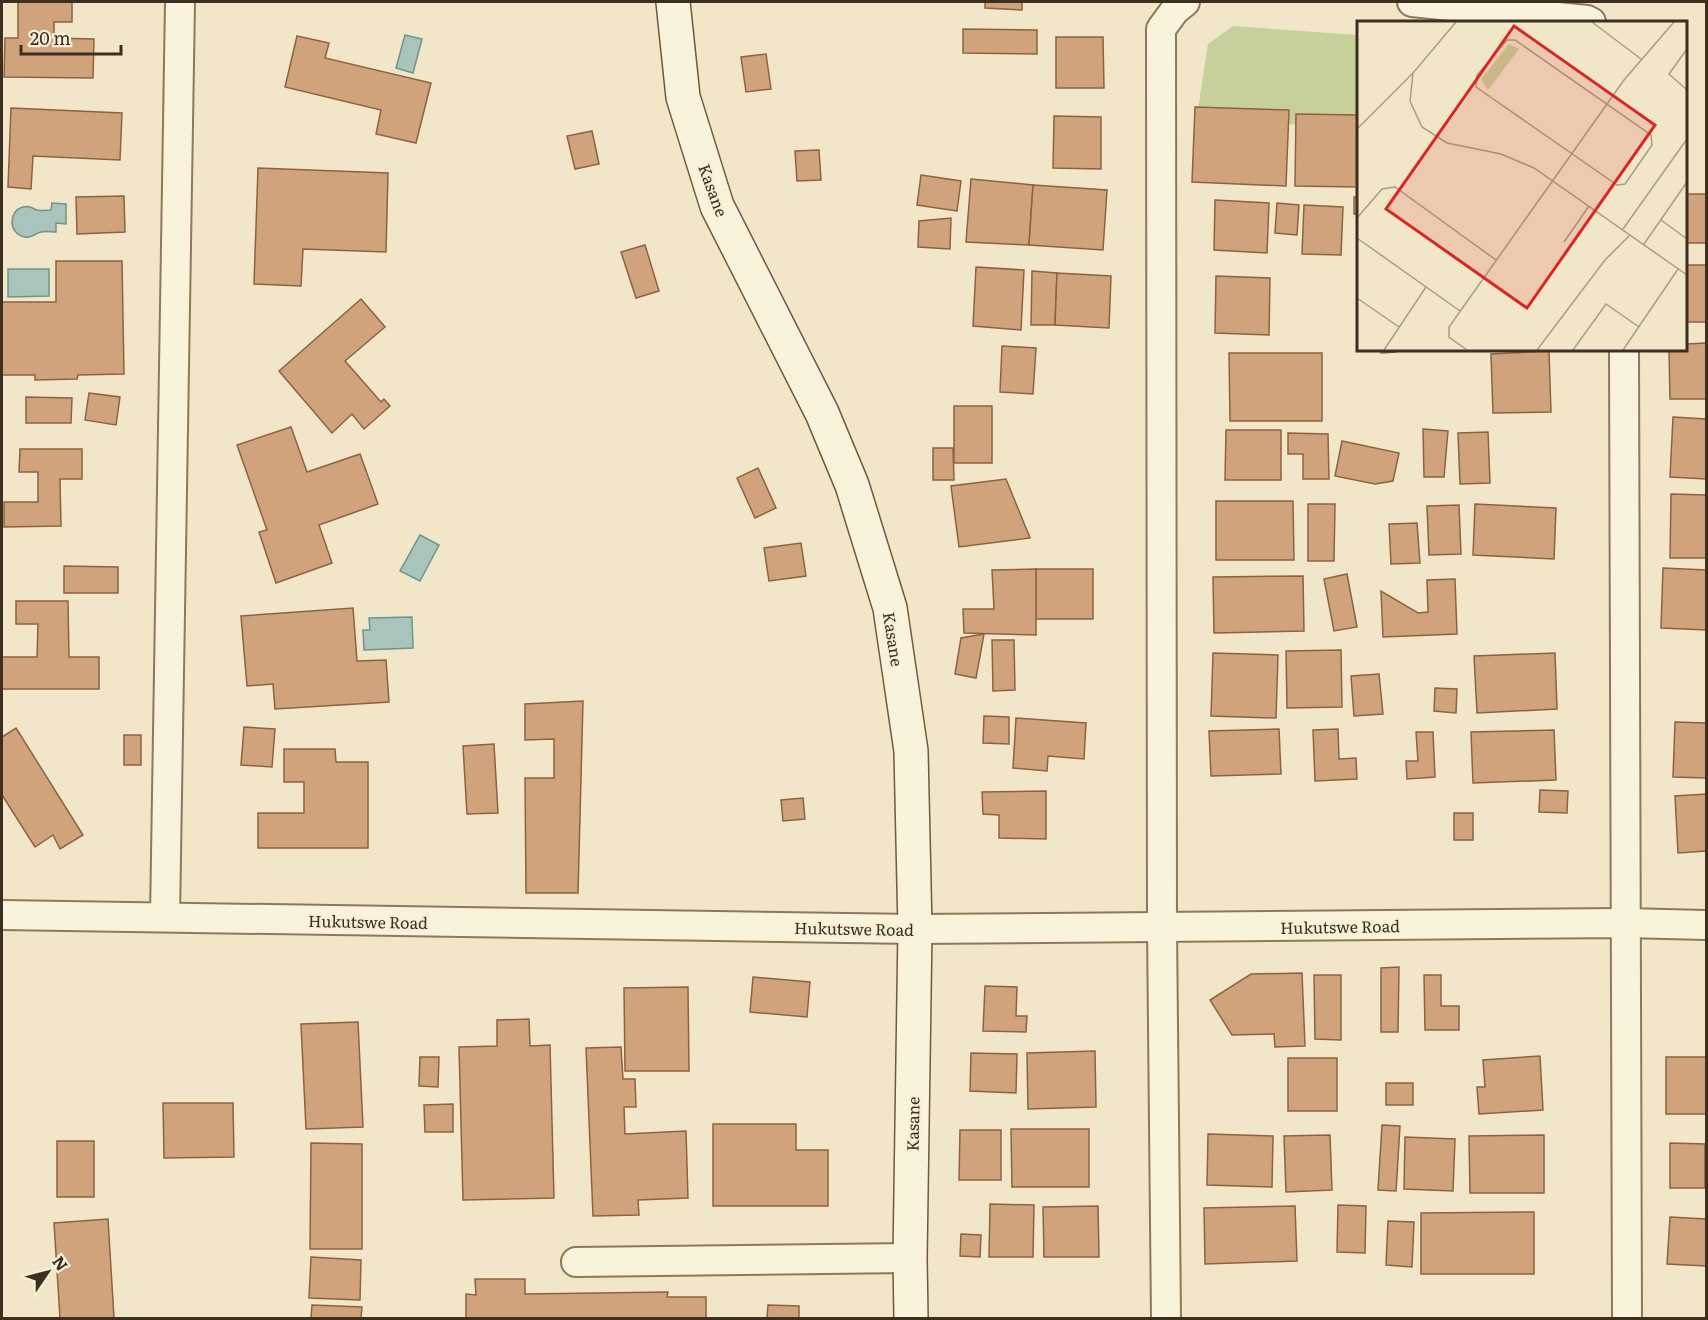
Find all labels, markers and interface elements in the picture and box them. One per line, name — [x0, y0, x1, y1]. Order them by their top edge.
scale bar — [21, 18, 122, 56]
inset map — [1357, 21, 1687, 351]
text: 20 m — [30, 24, 71, 51]
street label: Kasane — [693, 160, 735, 220]
street label: Kasane — [878, 610, 910, 668]
street label: Hukutswe Road — [308, 908, 428, 934]
street label: Hukutswe Road — [1280, 913, 1400, 939]
street label: Hukutswe Road — [794, 915, 914, 941]
street label: Kasane — [900, 1096, 924, 1152]
north arrow — [18, 1242, 78, 1302]
text: N — [47, 1250, 75, 1275]

